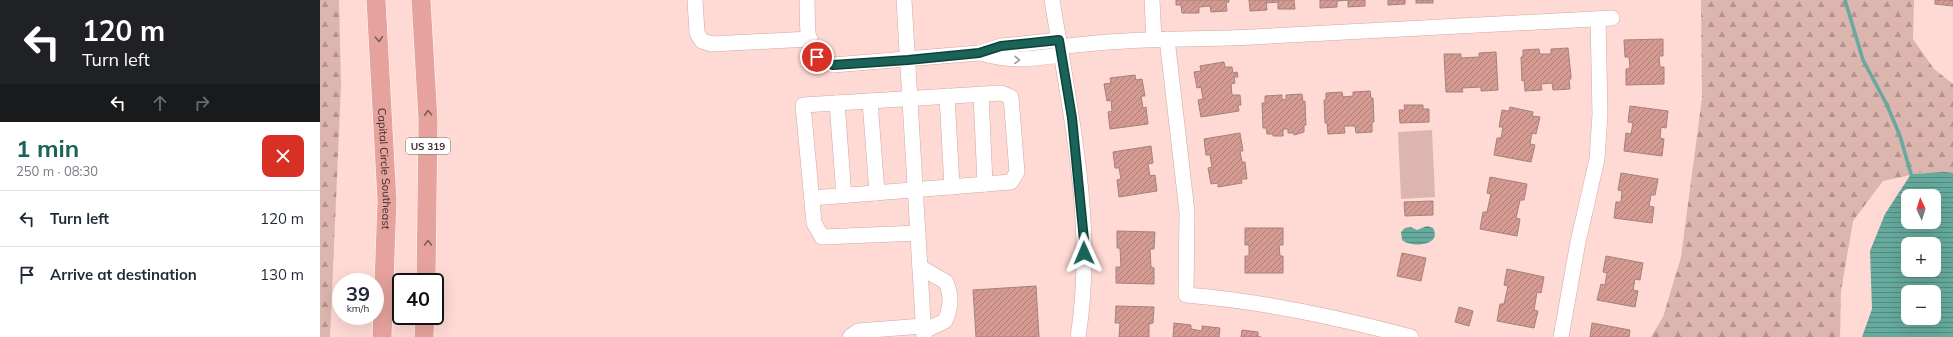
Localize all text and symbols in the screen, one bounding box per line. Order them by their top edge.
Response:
text: 120 m [82,13,165,48]
icon: left [16,16,68,68]
one-way arrow [374,36,383,42]
pin [800,40,834,74]
icon: arrive [806,46,828,68]
text: Turn left [82,48,150,71]
one-way arrow [1014,55,1020,64]
icon: left [107,92,129,114]
icon: ahead [149,92,171,114]
icon: right [191,92,213,114]
street label: Capital Circle Southeast [375,108,394,230]
one-way arrow [423,110,432,116]
text: 1 min [16,133,79,163]
button: close [262,135,304,177]
road number: US 319 [406,138,450,154]
text: 250 m · 08:30 [16,163,98,179]
north arrow [1901,189,1941,229]
map controls [1901,189,1941,325]
icon: left [16,208,38,230]
text: Turn left [50,209,109,228]
text: 120 m [260,209,304,228]
position arrow [1063,232,1105,274]
button: + [1901,237,1941,277]
one-way arrow [424,240,432,246]
icon: arrive [16,264,38,286]
text: Arrive at destination [50,265,197,284]
text: 130 m [260,265,304,284]
speed limit sign: 40 [392,273,444,325]
text: 39 [346,281,370,306]
button: − [1901,285,1941,325]
text: km/h [347,302,369,315]

